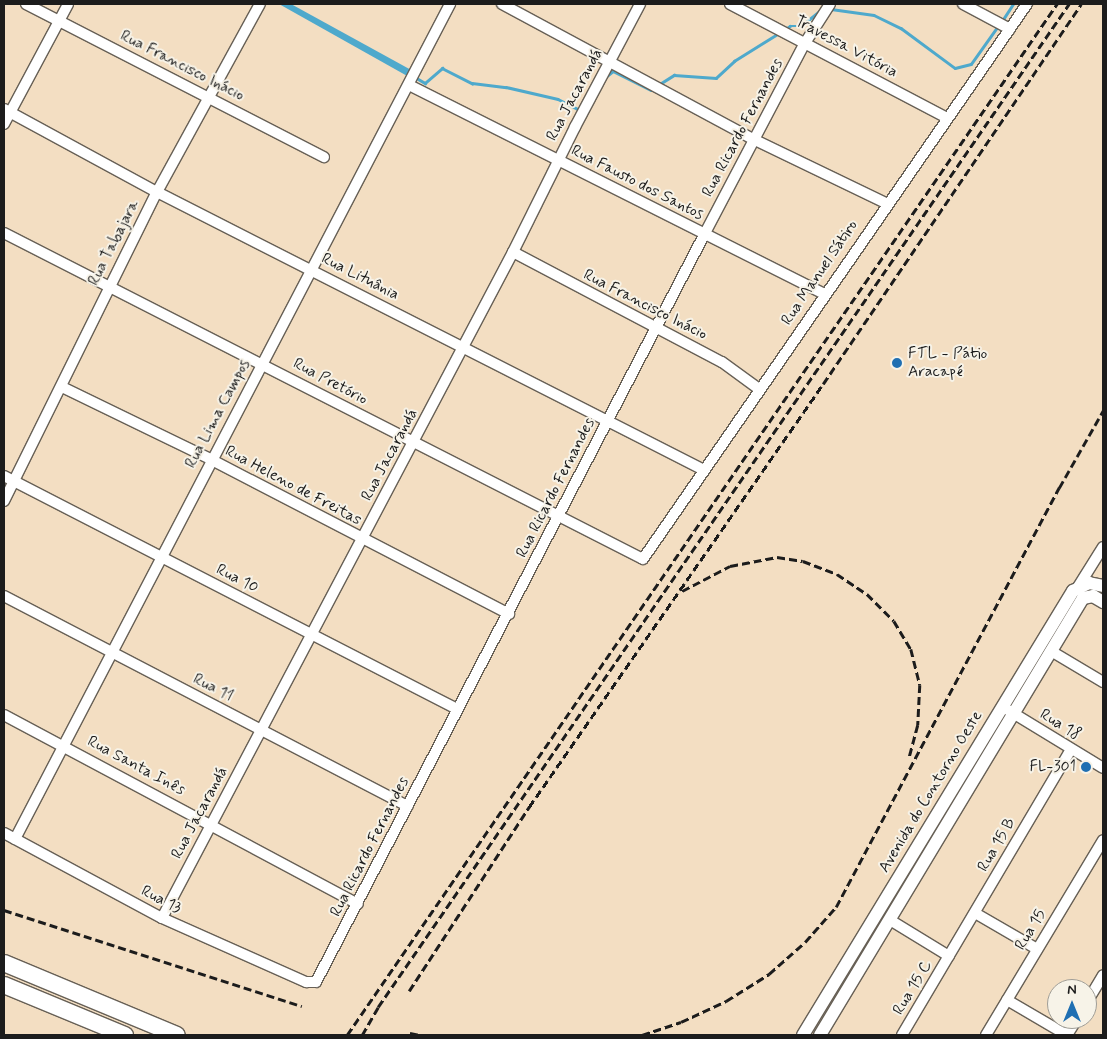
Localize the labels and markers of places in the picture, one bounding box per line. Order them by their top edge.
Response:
place label: FTL - Pátio Aracapé [908,344,987,382]
marker: FTL - Pátio Aracapé [890,356,904,370]
place label: FL-301 [1029,757,1076,777]
marker: FL-301 [1080,761,1092,773]

